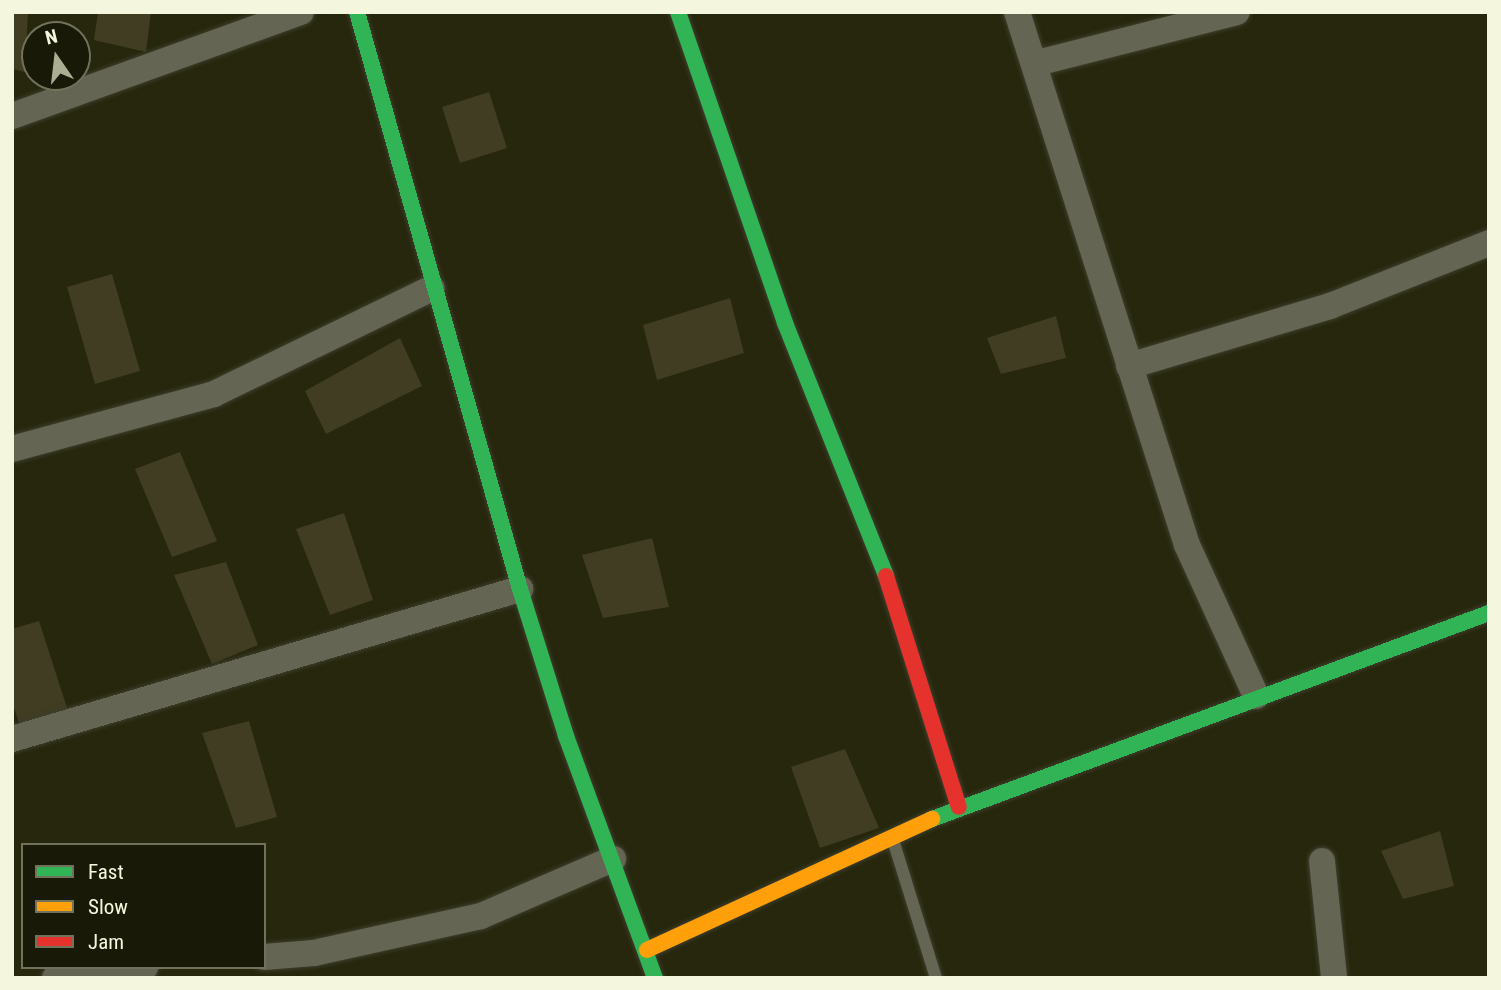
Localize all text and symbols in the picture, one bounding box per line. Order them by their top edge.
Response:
north arrow [21,21,91,91]
text: N [43,25,60,50]
legend [21,843,266,969]
text: Fast [88,860,124,884]
text: Slow [88,895,128,919]
text: Jam [88,930,124,954]

